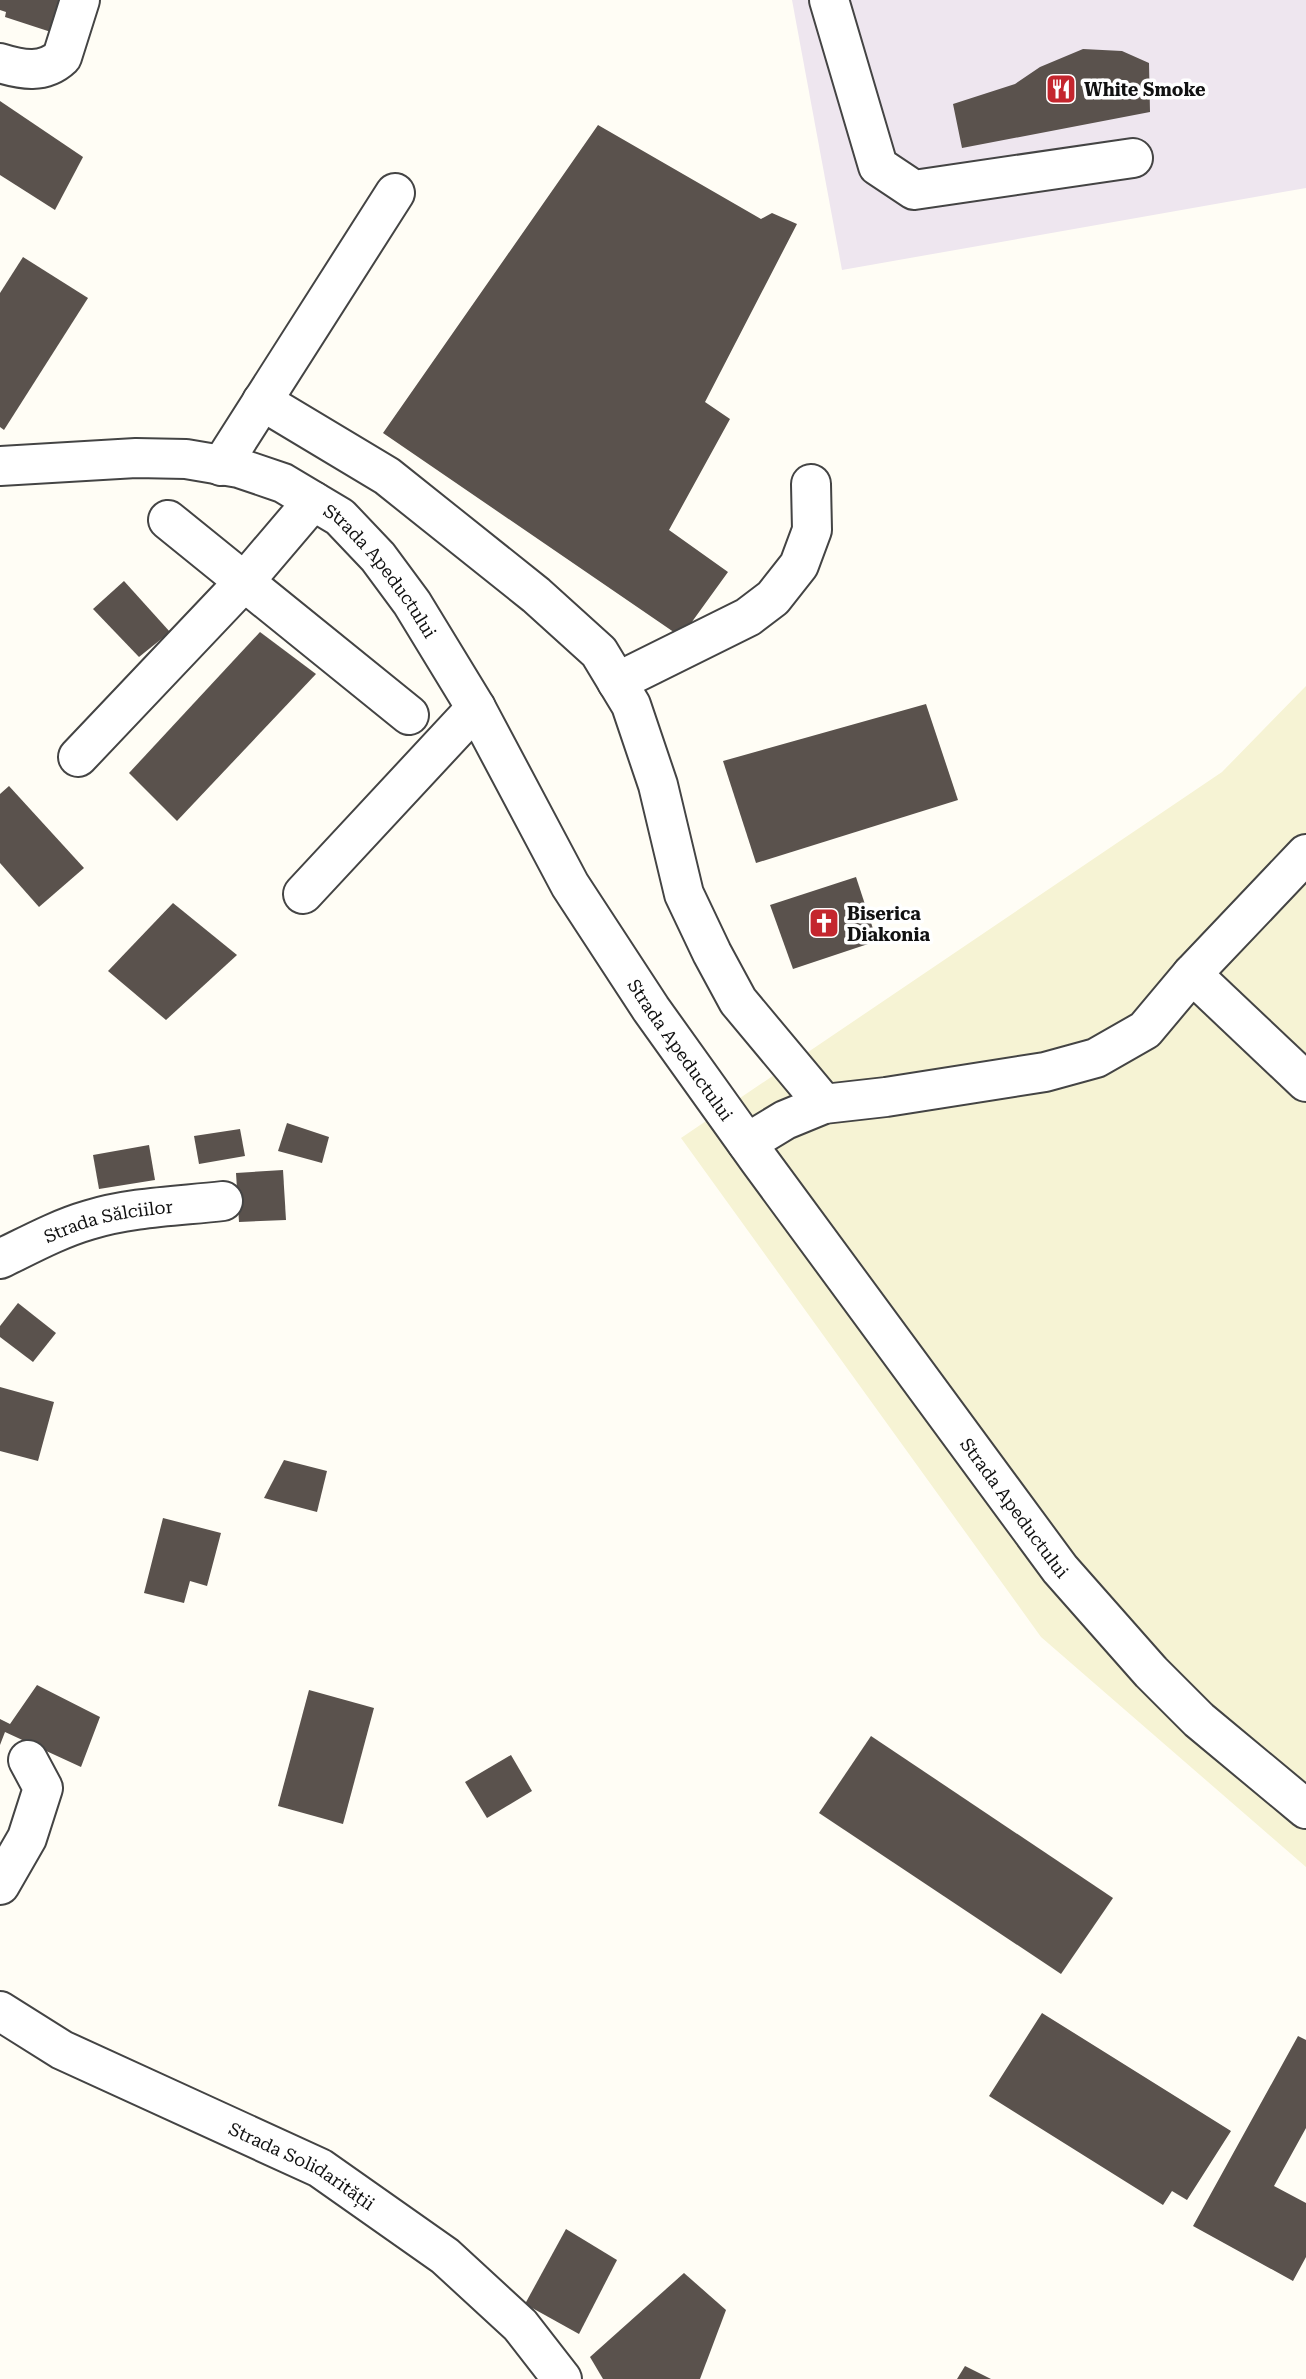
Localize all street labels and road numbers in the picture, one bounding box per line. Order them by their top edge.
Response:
street label: Strada Apeductului [320,499,441,642]
street label: Strada Apeductului [624,975,738,1125]
street label: Strada Sălciilor [40,1195,174,1247]
street label: Strada Apeductului [957,1434,1073,1582]
street label: Strada Solidarității [226,2117,379,2214]

